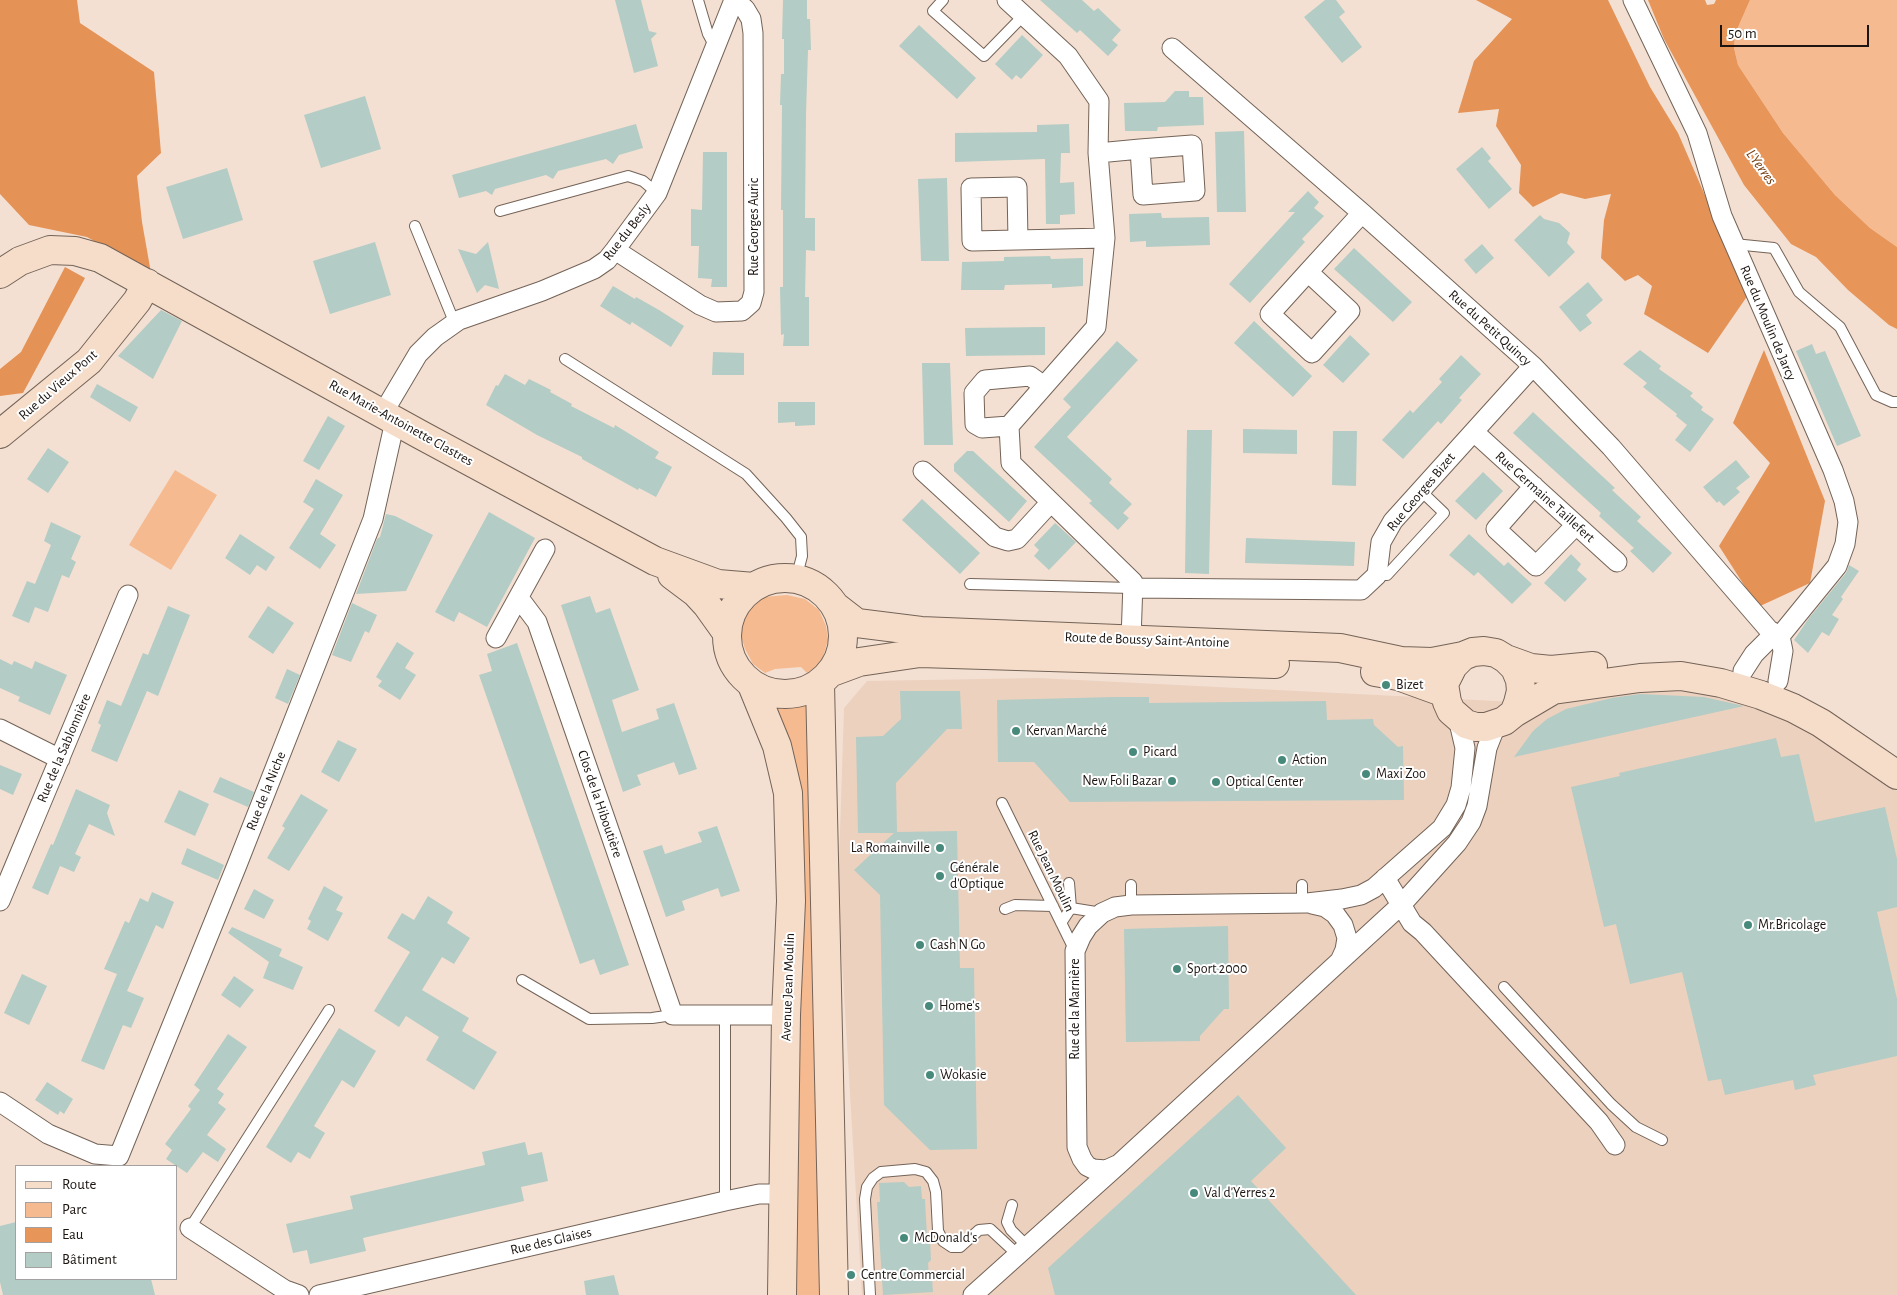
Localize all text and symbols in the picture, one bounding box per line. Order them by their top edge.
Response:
scale bar [1722,15,1871,47]
text: 50 m [1728,26,1757,41]
water label: L'Yerres [1742,146,1780,188]
street label: Rue Georges Auric [746,178,762,276]
street label: Rue du Besly [599,200,655,264]
street label: Rue du Moulin de Jarcy [1736,263,1800,383]
street label: Rue du Petit Quincy [1445,286,1535,370]
street label: Rue du Vieux Pont [15,346,101,424]
street label: Rue Marie-Antoinette Clastres [326,376,476,470]
street label: Rue Germaine Taillefert [1492,448,1598,546]
street label: Rue Georges Bizet [1383,449,1459,535]
street label: Route de Boussy Saint-Antoine [1064,629,1230,651]
place label: Bizet [1396,677,1423,693]
marker: Bizet [1380,679,1392,691]
street label: Rue de la Sablonnière [33,691,95,805]
place label: Kervan Marché [1026,723,1107,739]
marker: Kervan Marché [1010,725,1022,737]
place label: Picard [1143,744,1177,760]
marker: Picard [1127,746,1139,758]
street label: Clos de la Hiboutière [574,748,626,860]
street label: Rue de la Niche [243,749,289,833]
place label: Action [1292,752,1327,768]
marker: Action [1276,754,1288,766]
place label: Maxi Zoo [1376,766,1426,782]
marker: Maxi Zoo [1360,768,1372,780]
place label: New Foli Bazar [1082,773,1162,789]
place label: Optical Center [1226,774,1303,790]
marker: New Foli Bazar [1166,775,1178,787]
marker: Optical Center [1210,776,1222,788]
street label: Rue Jean Moulin [1024,827,1078,915]
place label: La Romainville [851,840,930,856]
marker: La Romainville [934,842,946,854]
place label: Générale d'Optique [950,860,1004,892]
marker: Générale d'Optique [934,870,946,882]
place label: Mr.Bricolage [1758,917,1826,933]
marker: Mr.Bricolage [1742,919,1754,931]
street label: Avenue Jean Moulin [778,933,798,1041]
place label: Cash N Go [930,937,985,953]
marker: Cash N Go [914,939,926,951]
street label: Rue de la Marnière [1067,958,1083,1060]
place label: Sport 2000 [1187,961,1247,977]
marker: Sport 2000 [1171,963,1183,975]
place label: Home's [939,998,980,1014]
marker: Home's [923,1000,935,1012]
place label: Wokasie [940,1067,986,1083]
marker: Wokasie [924,1069,936,1081]
legend [15,1165,178,1280]
text: Route [62,1177,96,1192]
place label: Val d'Yerres 2 [1204,1185,1275,1201]
marker: Val d'Yerres 2 [1188,1187,1200,1199]
text: Parc [62,1202,87,1217]
street label: Rue des Glaises [509,1223,593,1259]
text: Eau [62,1227,84,1242]
place label: McDonald's [914,1230,977,1246]
marker: McDonald's [898,1232,910,1244]
text: Bâtiment [62,1252,117,1267]
place label: Centre Commercial [861,1267,965,1283]
marker: Centre Commercial [845,1269,857,1281]

